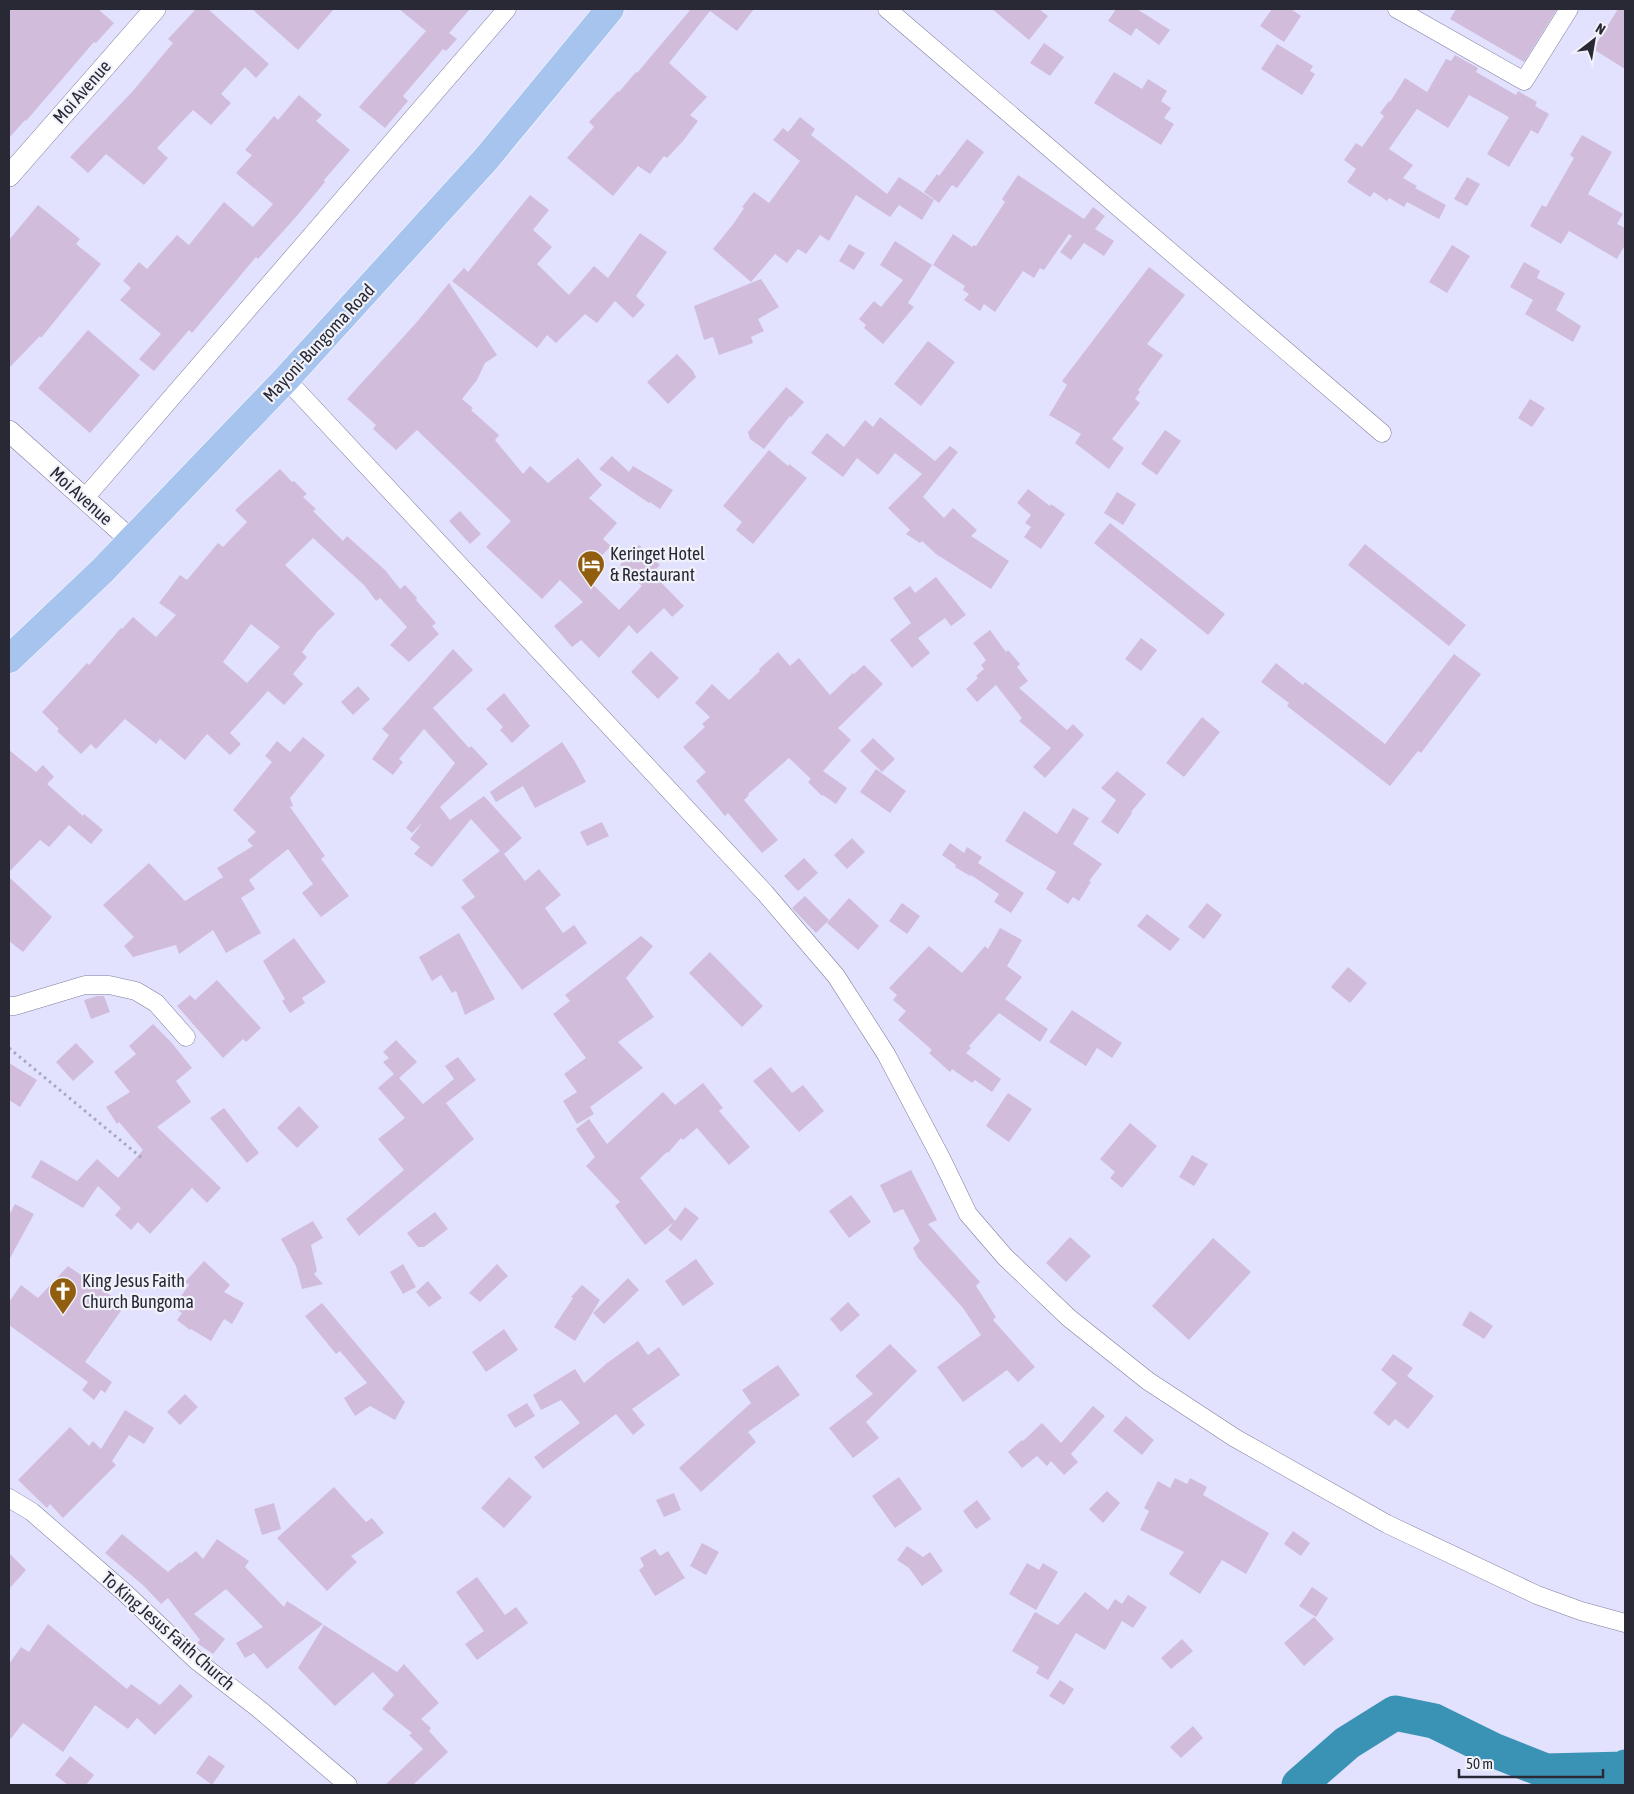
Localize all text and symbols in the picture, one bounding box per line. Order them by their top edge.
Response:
north arrow [1569,15,1619,65]
text: N [1593,20,1608,38]
street label: Moi Avenue [48,56,115,128]
street label: Mayoni-Bungoma Road [259,279,379,406]
street label: Moi Avenue [46,462,117,529]
place label: Keringet Hotel & Restaurant [610,543,705,585]
hotel icon: Keringet Hotel & Restaurant [576,549,606,588]
place label: King Jesus Faith Church Bungoma [82,1270,194,1312]
church icon: King Jesus Faith Church Bungoma [48,1276,78,1315]
street label: To King Jesus Faith Church [97,1567,239,1694]
scale bar [1459,1746,1603,1778]
text: 50 m [1466,1755,1493,1772]

